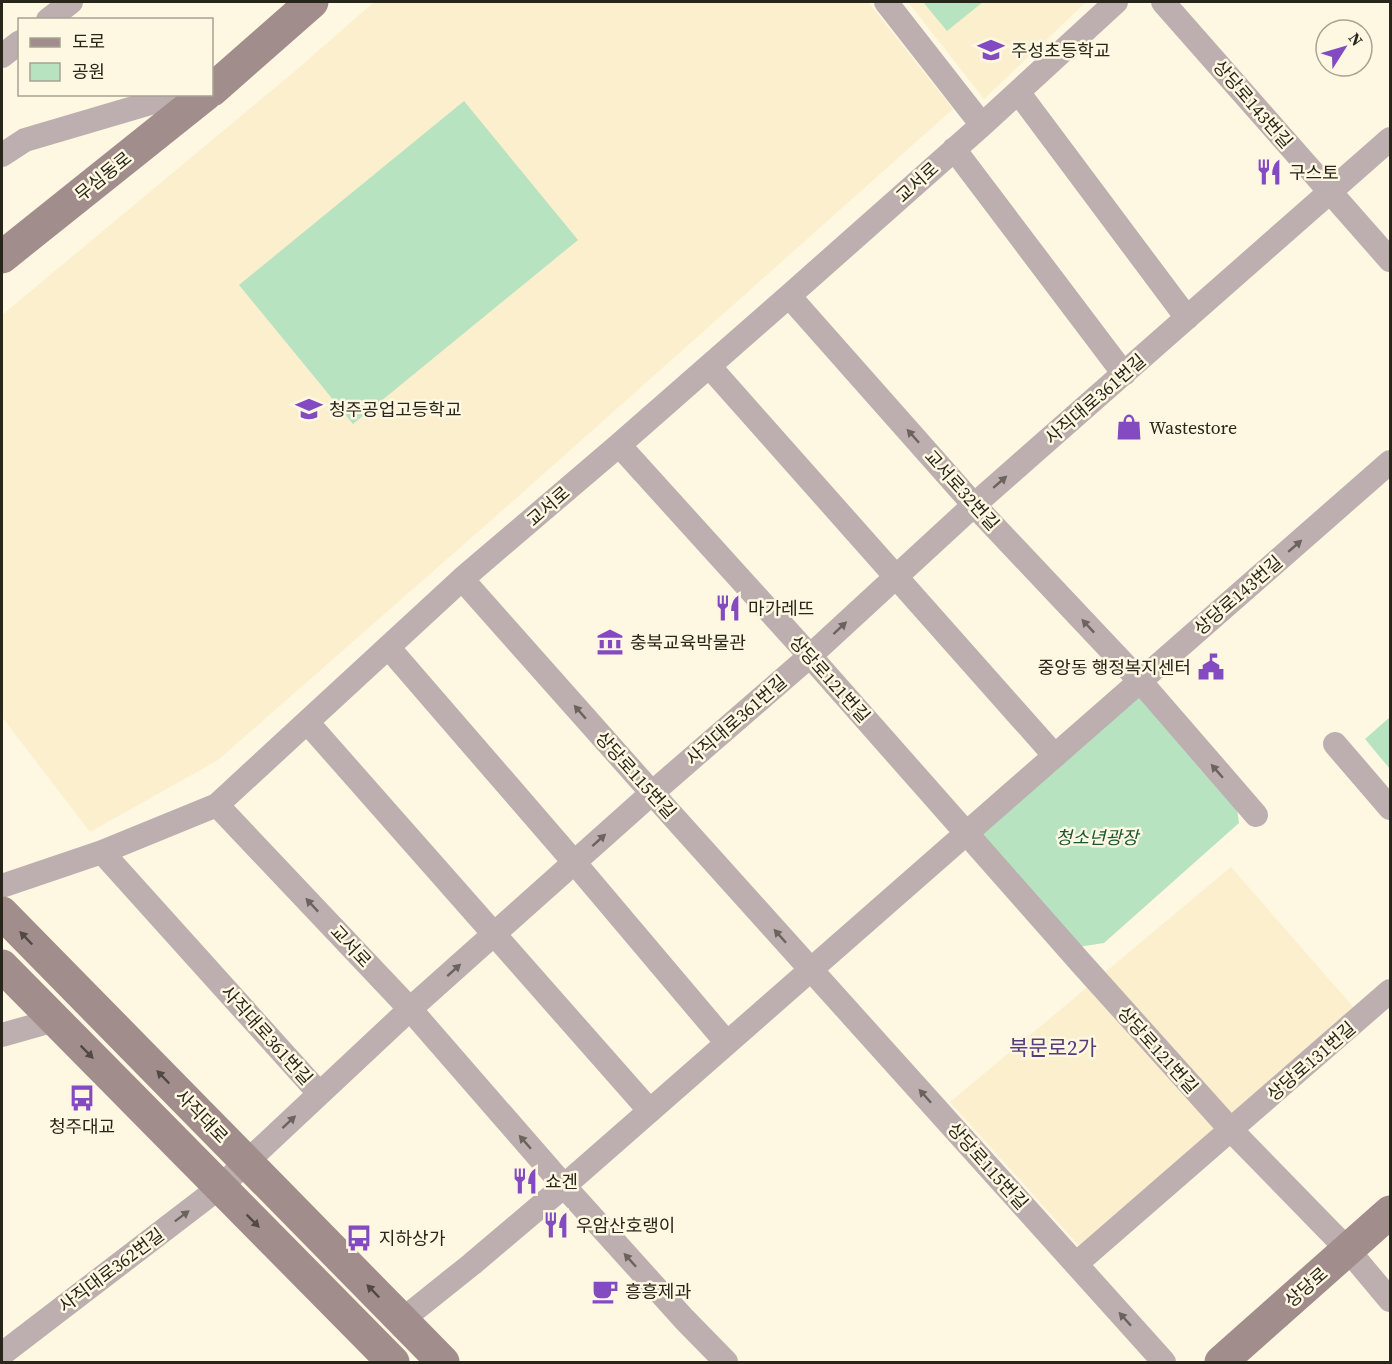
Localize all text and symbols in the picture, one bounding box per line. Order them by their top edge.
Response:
legend [18,18,213,96]
north arrow [1314,18,1374,78]
text: N [1344,28,1368,51]
text: 도로 [72,29,105,54]
school or university icon: 주성초등학교 [976,35,1006,65]
place label: 주성초등학교 [1011,38,1110,63]
street label: 상당로143번길 [1208,54,1298,154]
text: 공원 [72,59,105,84]
street label: 무심동로 [69,145,137,207]
street label: 교서로 [890,156,944,208]
restaurant icon: 구스토 [1254,157,1284,187]
place label: 구스토 [1289,160,1339,185]
street label: 사직대로361번길 [1039,348,1151,450]
school or university icon: 청주공업고등학교 [294,394,324,424]
place label: 청주공업고등학교 [329,397,461,422]
shop icon: Wastestore [1114,412,1144,442]
place label: Wastestore [1149,415,1237,440]
one-way arrow [907,429,920,444]
street label: 교서로32번길 [919,444,1005,536]
one-way arrow [992,476,1007,489]
street label: 교서로 [521,480,575,532]
one-way arrow [1287,539,1302,553]
street label: 상당로143번길 [1188,550,1288,640]
restaurant icon: 마가레뜨 [713,593,743,623]
place label: 마가레뜨 [748,596,814,621]
one-way arrow [1081,619,1095,633]
one-way arrow [832,622,847,635]
museum icon: 충북교육박물관 [595,627,625,657]
place label: 충북교육박물관 [630,630,746,655]
street label: 상당로121번길 [784,630,876,728]
public building icon: 중앙동 행정복지센터 [1196,652,1226,682]
place label: 중앙동 행정복지센터 [1038,655,1191,680]
street label: 사직대로361번길 [680,669,792,771]
one-way arrow [574,705,587,720]
street label: 상당로115번길 [590,726,682,824]
one-way arrow [1211,764,1224,779]
park label: 청소년광장 [1056,825,1141,850]
one-way arrow [591,834,606,847]
one-way arrow [305,898,319,913]
street label: 교서로 [325,919,377,973]
one-way arrow [773,928,787,943]
one-way arrow [19,930,33,945]
one-way arrow [446,964,461,977]
street label: 사직대로361번길 [215,980,319,1090]
street label: 상당로121번길 [1112,1001,1204,1099]
street label: 상당로131번길 [1261,1016,1361,1106]
district label: 북문로2가 [1009,1033,1097,1062]
one-way arrow [79,1045,93,1059]
one-way arrow [156,1070,170,1084]
bus stop icon: 청주대교 [67,1083,97,1113]
street label: 사직대로 [170,1083,234,1149]
one-way arrow [919,1089,932,1104]
place label: 청주대교 [49,1114,115,1139]
one-way arrow [282,1115,296,1129]
street label: 상당로115번길 [942,1117,1034,1215]
one-way arrow [519,1135,532,1150]
restaurant icon: 쇼겐 [510,1166,540,1196]
place label: 쇼겐 [545,1169,578,1194]
restaurant icon: 우암산호랭이 [541,1210,571,1240]
one-way arrow [174,1211,189,1223]
place label: 우암산호랭이 [576,1213,675,1238]
one-way arrow [246,1214,260,1228]
street label: 사직대로362번길 [53,1222,169,1318]
bus stop icon: 지하상가 [344,1223,374,1253]
place label: 지하상가 [379,1226,446,1251]
one-way arrow [624,1253,638,1267]
street label: 상당로 [1279,1261,1333,1313]
cafe icon: 흥흥제과 [590,1276,620,1306]
place label: 흥흥제과 [625,1279,692,1304]
one-way arrow [366,1283,380,1298]
one-way arrow [1119,1312,1132,1327]

